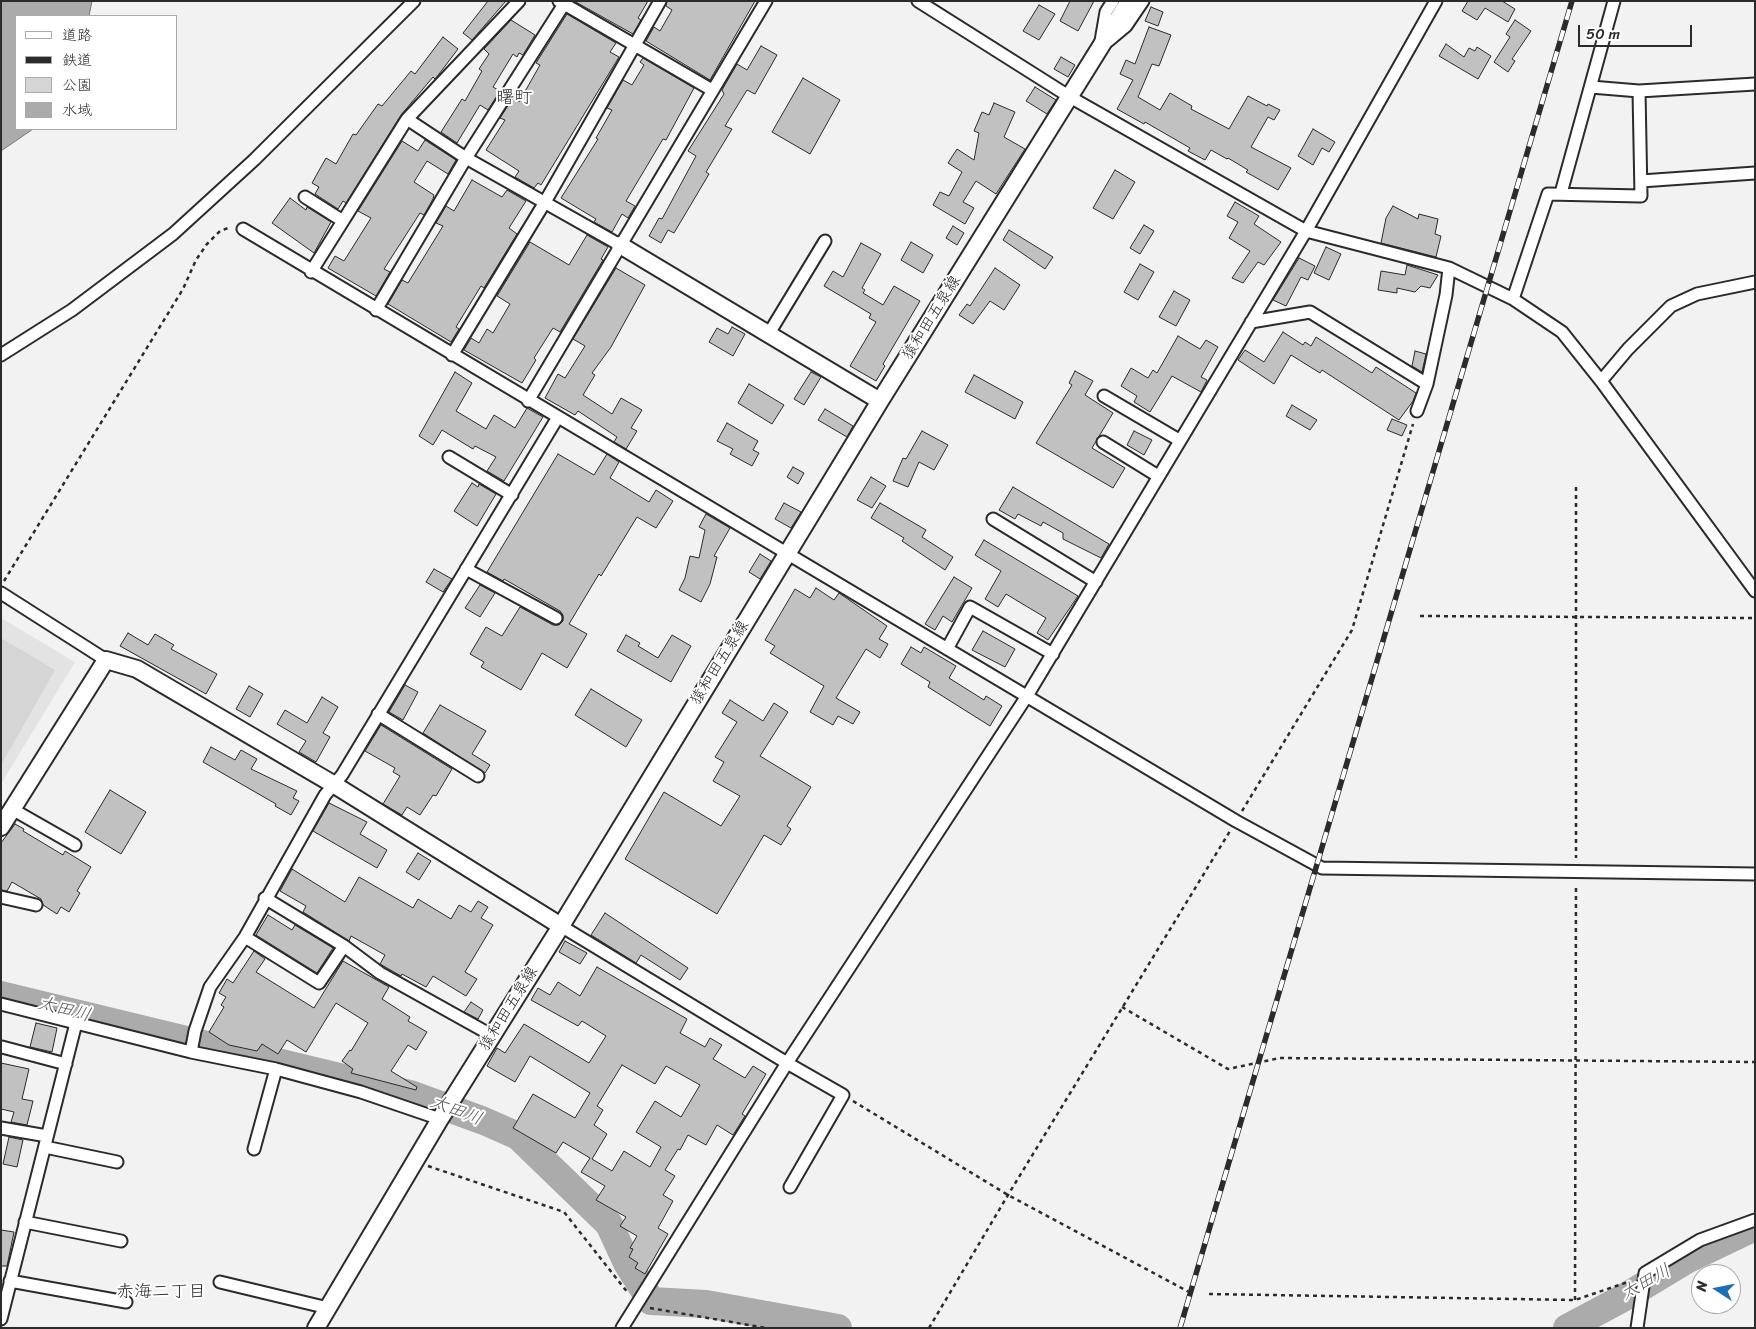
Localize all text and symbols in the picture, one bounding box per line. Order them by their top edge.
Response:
legend [15,15,178,130]
scale bar [1581,15,1695,47]
text: 50 m [1586,21,1620,47]
text: 道路 [62,22,92,48]
text: 鉄道 [62,47,92,73]
text: 公園 [62,72,92,98]
district label: 曙町 [496,87,532,109]
text: 水域 [62,97,92,123]
street label: 猿和田五泉線 [898,272,966,364]
street label: 猿和田五泉線 [686,617,754,709]
street label: 猿和田五泉線 [475,963,543,1055]
water label: 太田川 [35,993,93,1027]
water label: 太田川 [427,1091,485,1131]
water label: 太田川 [1617,1260,1675,1306]
north arrow [1691,1264,1741,1314]
text: N [1689,1279,1715,1293]
district label: 赤海二丁目 [116,1281,206,1303]

